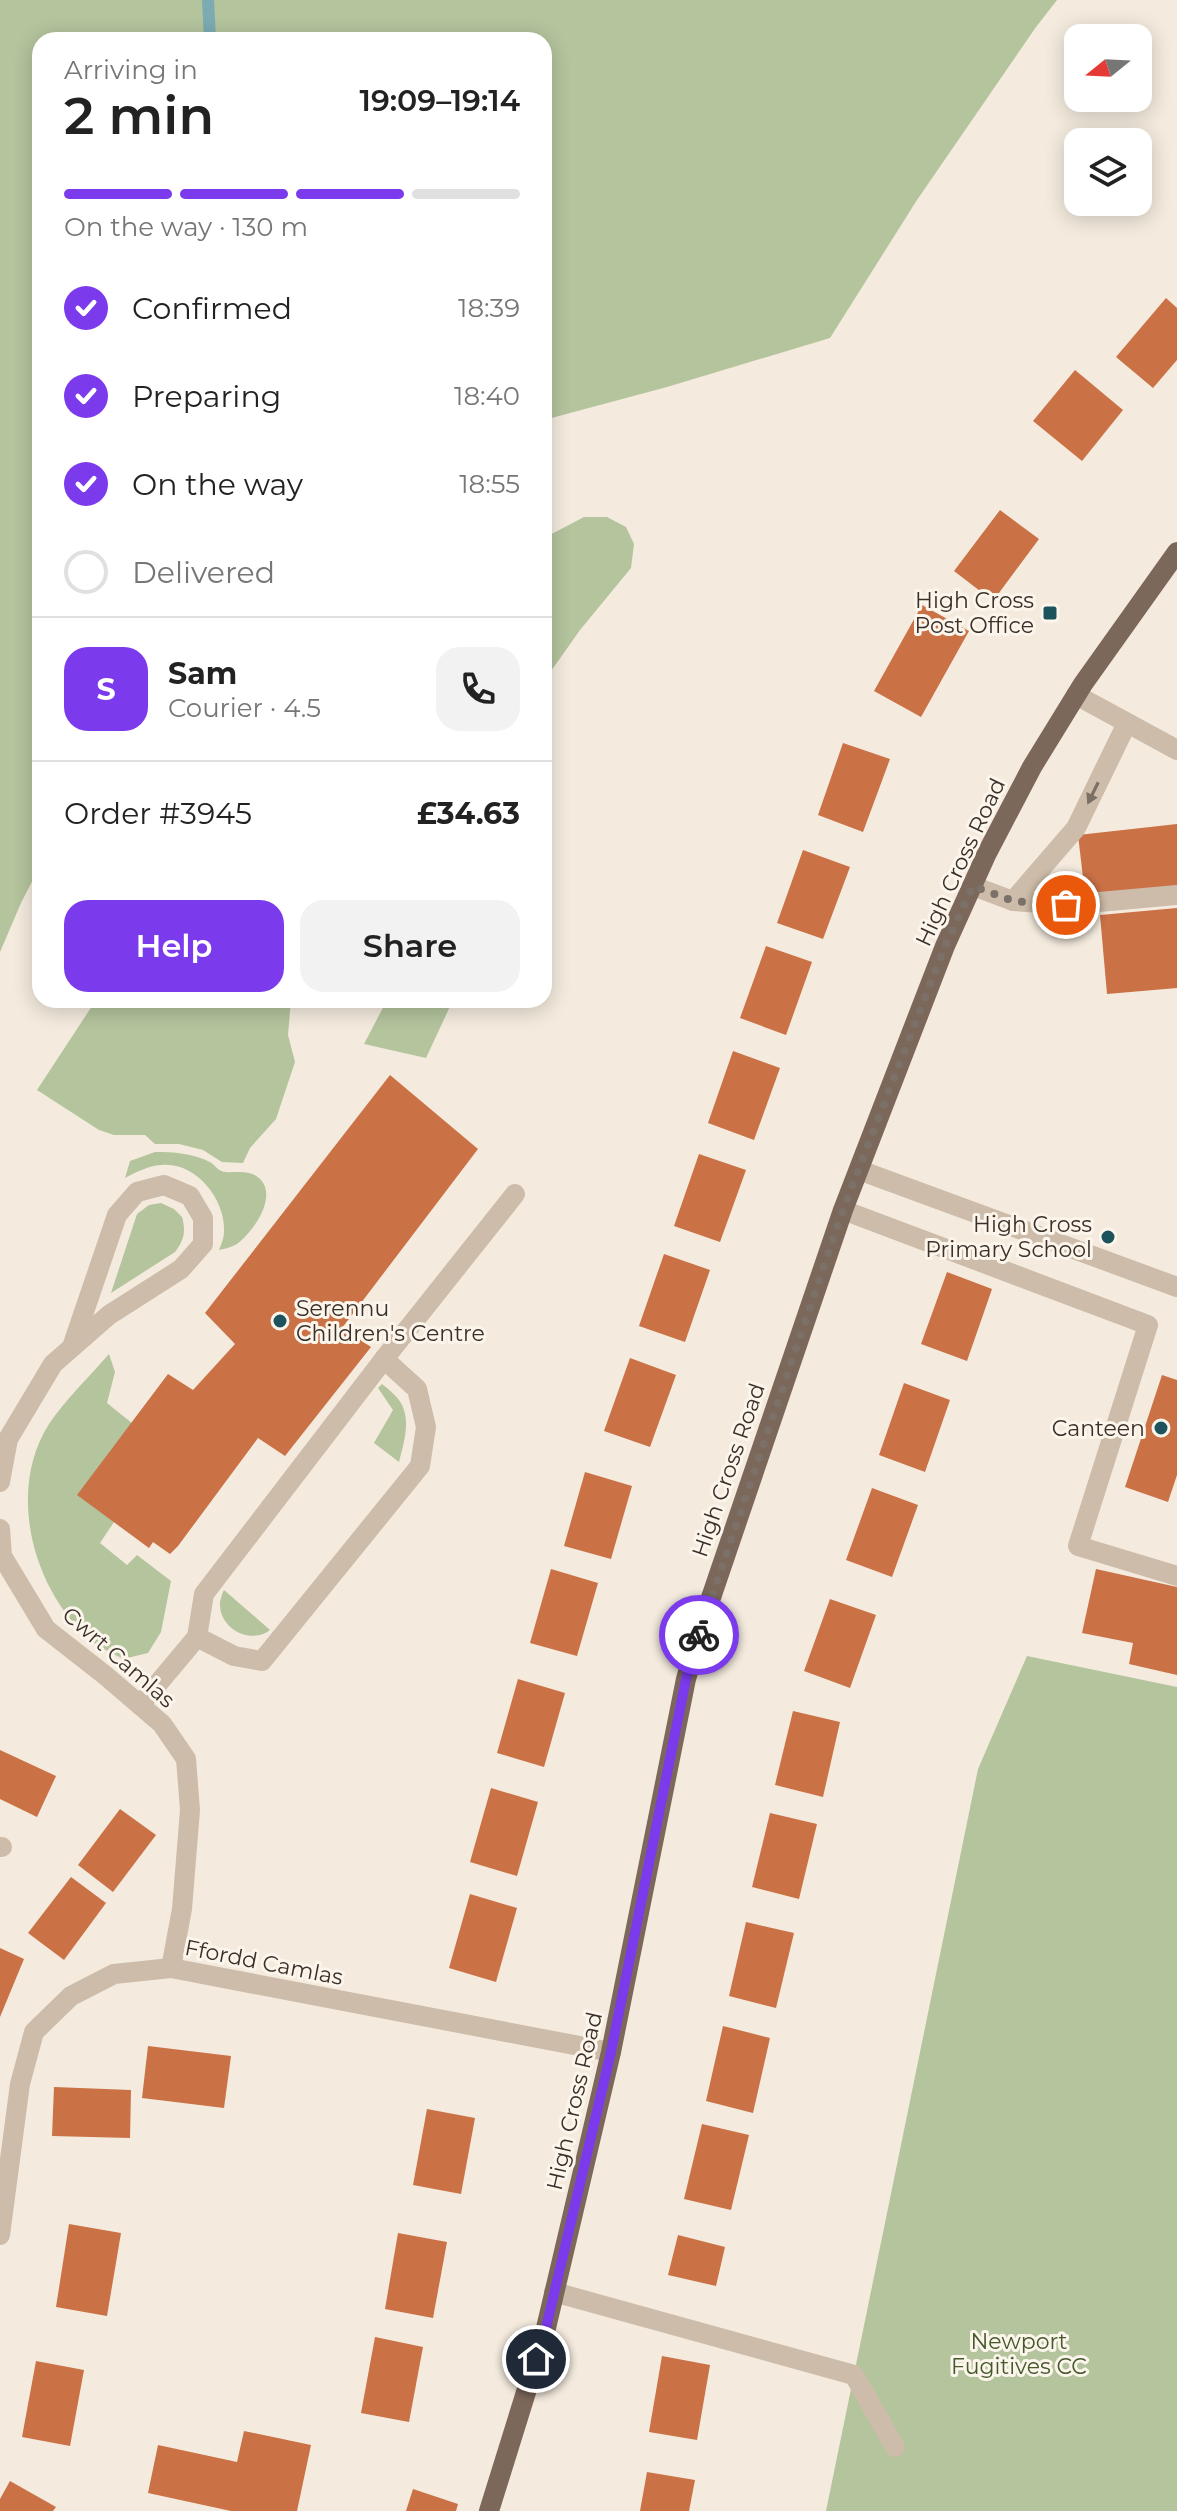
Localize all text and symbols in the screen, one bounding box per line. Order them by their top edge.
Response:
north arrow [1064,24,1152,112]
map controls [1064,24,1152,216]
text: Arriving in [64,54,198,86]
text: 19:09–19:14 [360,82,520,119]
text: 2 min [64,84,214,147]
button: layers [1064,128,1152,216]
text: On the way · 130 m [64,211,308,243]
icon: check [64,286,108,330]
text: Confirmed [132,290,292,327]
text: 18:39 [458,292,520,324]
icon: check [64,374,108,418]
text: Preparing [132,378,281,415]
text: 18:40 [454,380,520,412]
icon: check [64,462,108,506]
text: On the way [132,466,303,503]
text: 18:55 [459,468,520,500]
text: Delivered [132,554,275,591]
place label: High Cross Post Office [914,587,1034,639]
marker: High Cross Post Office [1041,604,1059,622]
button: phone [436,647,520,731]
text: Sam [168,655,237,692]
text: S [96,671,116,708]
text: Courier · 4.5 [168,692,321,724]
street label: High Cross Road [910,774,1011,950]
one-way arrow [1086,781,1100,804]
text: Order #3945 [64,795,252,832]
text: £34.63 [417,795,520,832]
pin [1032,871,1100,939]
icon: bag [1044,883,1088,927]
button: Help [64,900,284,992]
button: Share [300,900,520,992]
place label: High Cross Primary School [925,1211,1092,1263]
marker: High Cross Primary School [1099,1228,1117,1246]
place label: Serennu Children's Centre [296,1295,485,1347]
marker: Serennu Children's Centre [271,1312,289,1330]
street label: High Cross Road [686,1380,771,1561]
place label: Canteen [1052,1415,1145,1442]
marker: Canteen [1152,1419,1170,1437]
courier [659,1595,739,1675]
street label: Cwrt Camlas [57,1601,181,1714]
icon: bike [677,1613,721,1657]
street label: Ffordd Camlas [183,1934,346,1991]
street label: High Cross Road [541,2009,608,2193]
pin [502,2325,570,2393]
park label: Newport Fugitives CC [951,2328,1087,2380]
icon: home [514,2337,558,2381]

